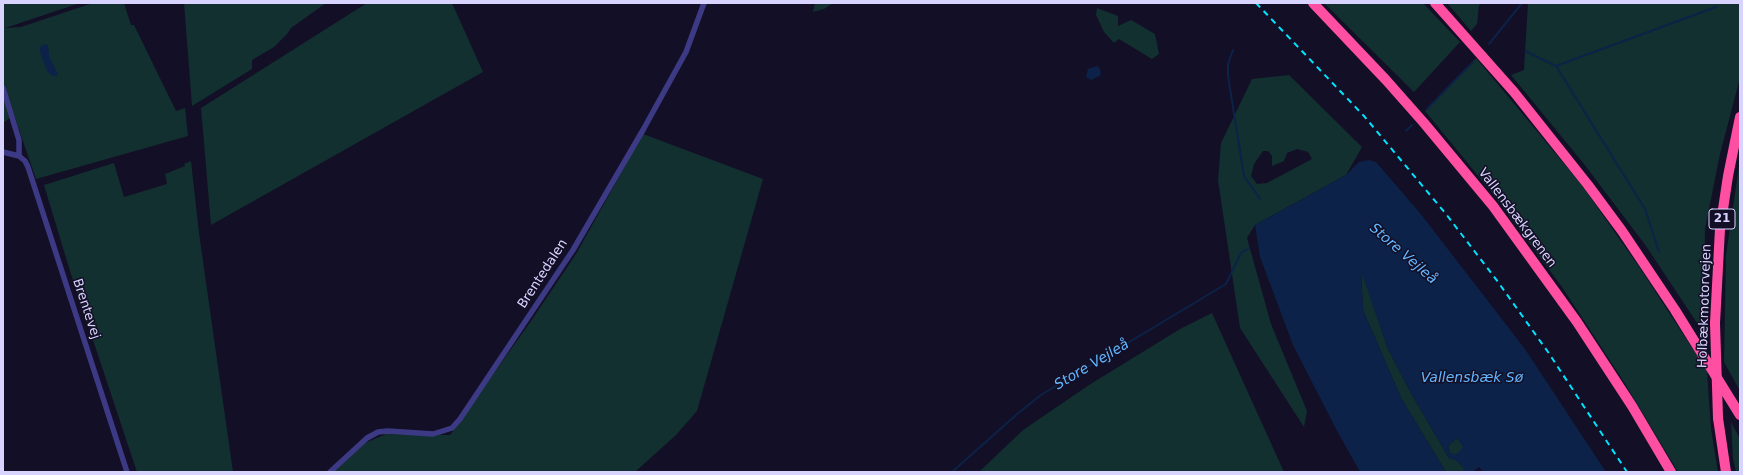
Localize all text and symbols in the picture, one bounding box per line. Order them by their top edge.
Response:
street label: Vallensbækgrenen [1475,165,1559,271]
road number: 21 [1709,209,1735,229]
water label: Store Vejleå [1366,220,1440,288]
street label: Brentedalen [515,236,571,312]
street label: Holbækmotorvejen [1695,244,1715,368]
street label: Brentevej [69,277,103,341]
water label: Store Vejleå [1052,336,1132,394]
water label: Vallensbæk Sø [1421,370,1523,386]

